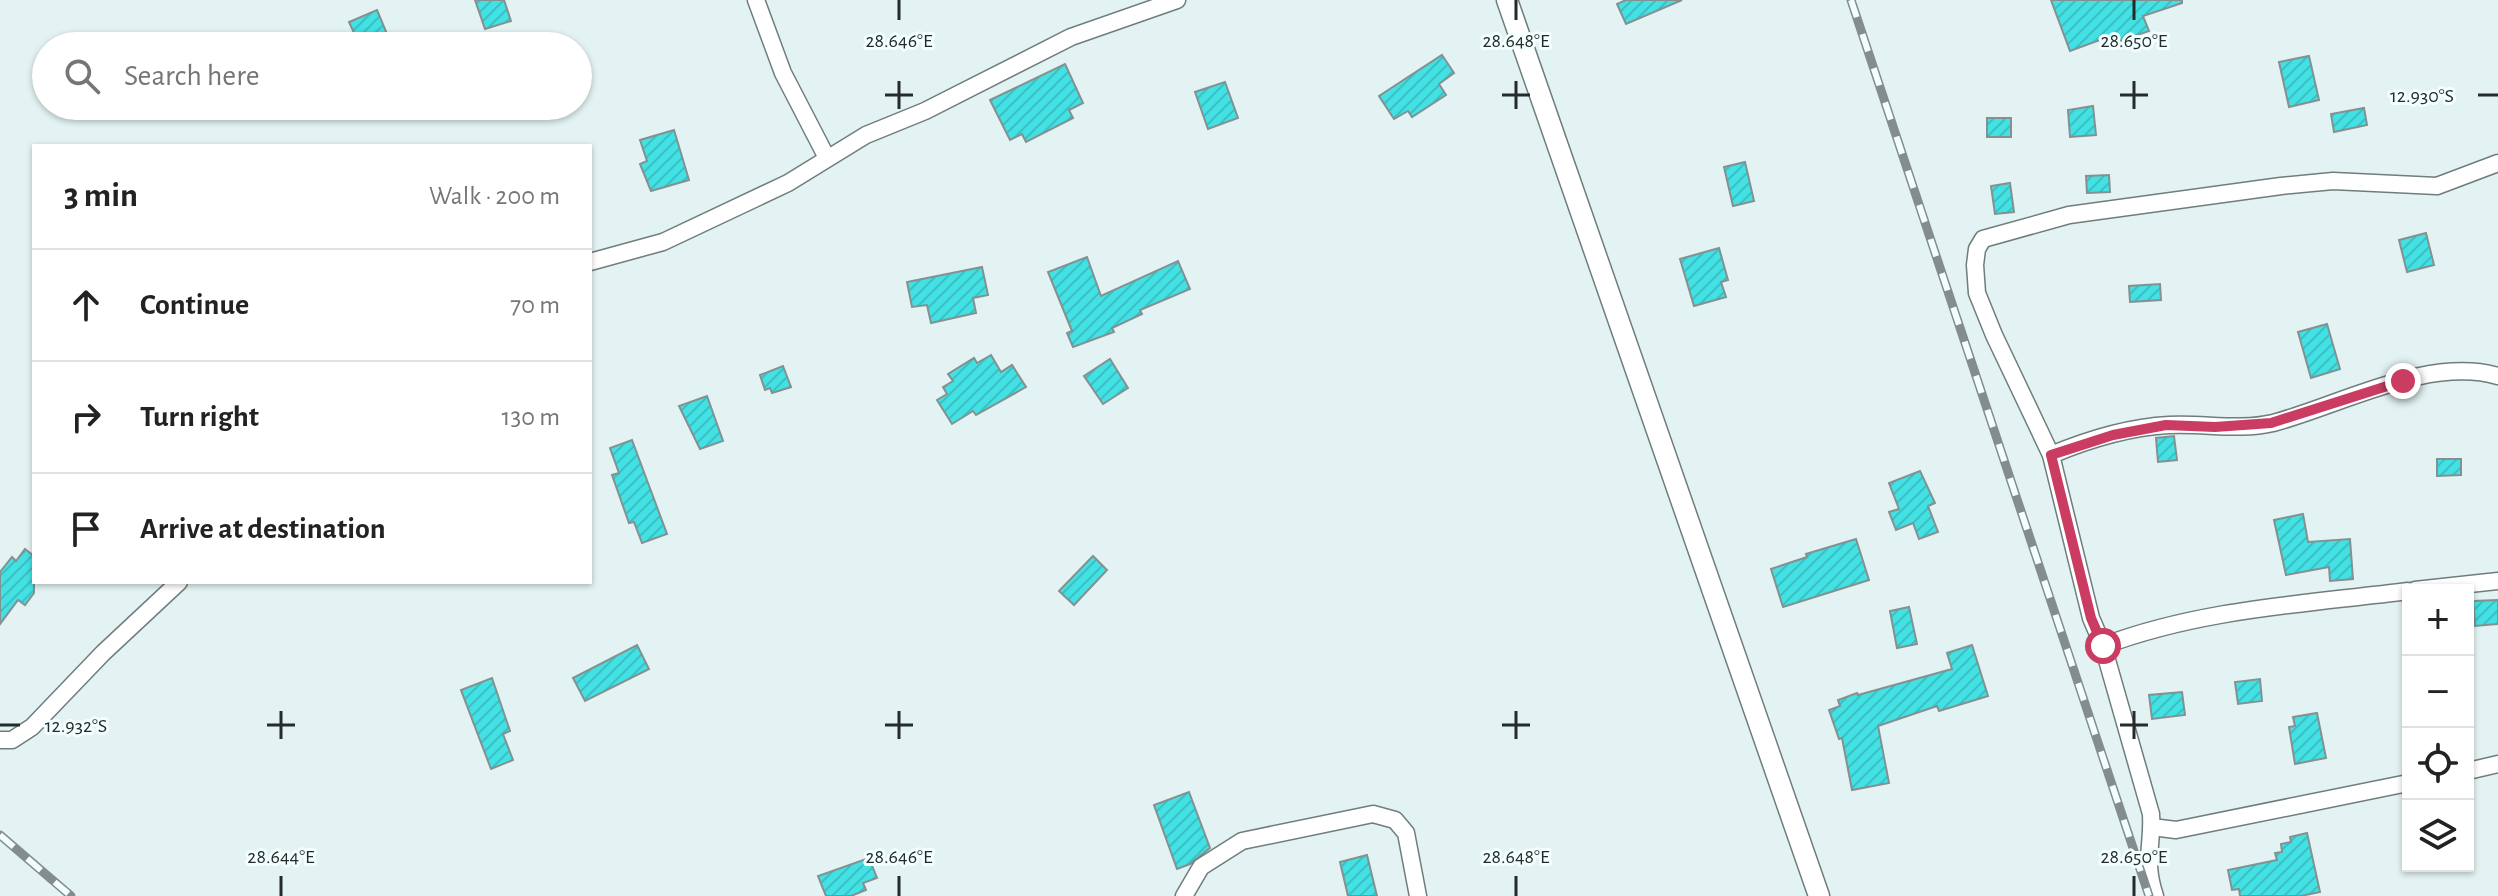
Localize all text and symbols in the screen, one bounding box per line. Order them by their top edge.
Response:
text: 28.646°E [865,31,933,51]
text: 28.648°E [1482,31,1550,51]
text: 28.650°E [2101,31,2168,51]
search box [32,32,592,120]
icon: search [60,54,104,98]
text: Search here [124,61,260,91]
text: 12.930°S [2390,86,2454,106]
text: 3 min [64,179,138,213]
text: Walk · 200 m [429,183,560,209]
icon: ahead [64,283,108,327]
text: Continue [140,290,249,320]
text: 70 m [510,292,560,318]
route end [2385,363,2421,399]
icon: right [64,395,108,439]
text: Turn right [140,402,259,432]
text: 130 m [502,404,560,430]
icon: arrive [64,507,108,551]
text: Arrive at destination [140,514,386,544]
map controls [2402,584,2474,872]
button: + [2402,584,2474,656]
route start [2085,628,2121,664]
button: − [2402,656,2474,728]
text: 12.932°S [45,716,107,736]
button: locate [2402,728,2474,800]
button: layers [2402,800,2474,872]
text: 28.644°E [247,847,315,867]
text: 28.646°E [865,847,933,867]
text: 28.648°E [1482,847,1550,867]
text: 28.650°E [2101,847,2168,867]

